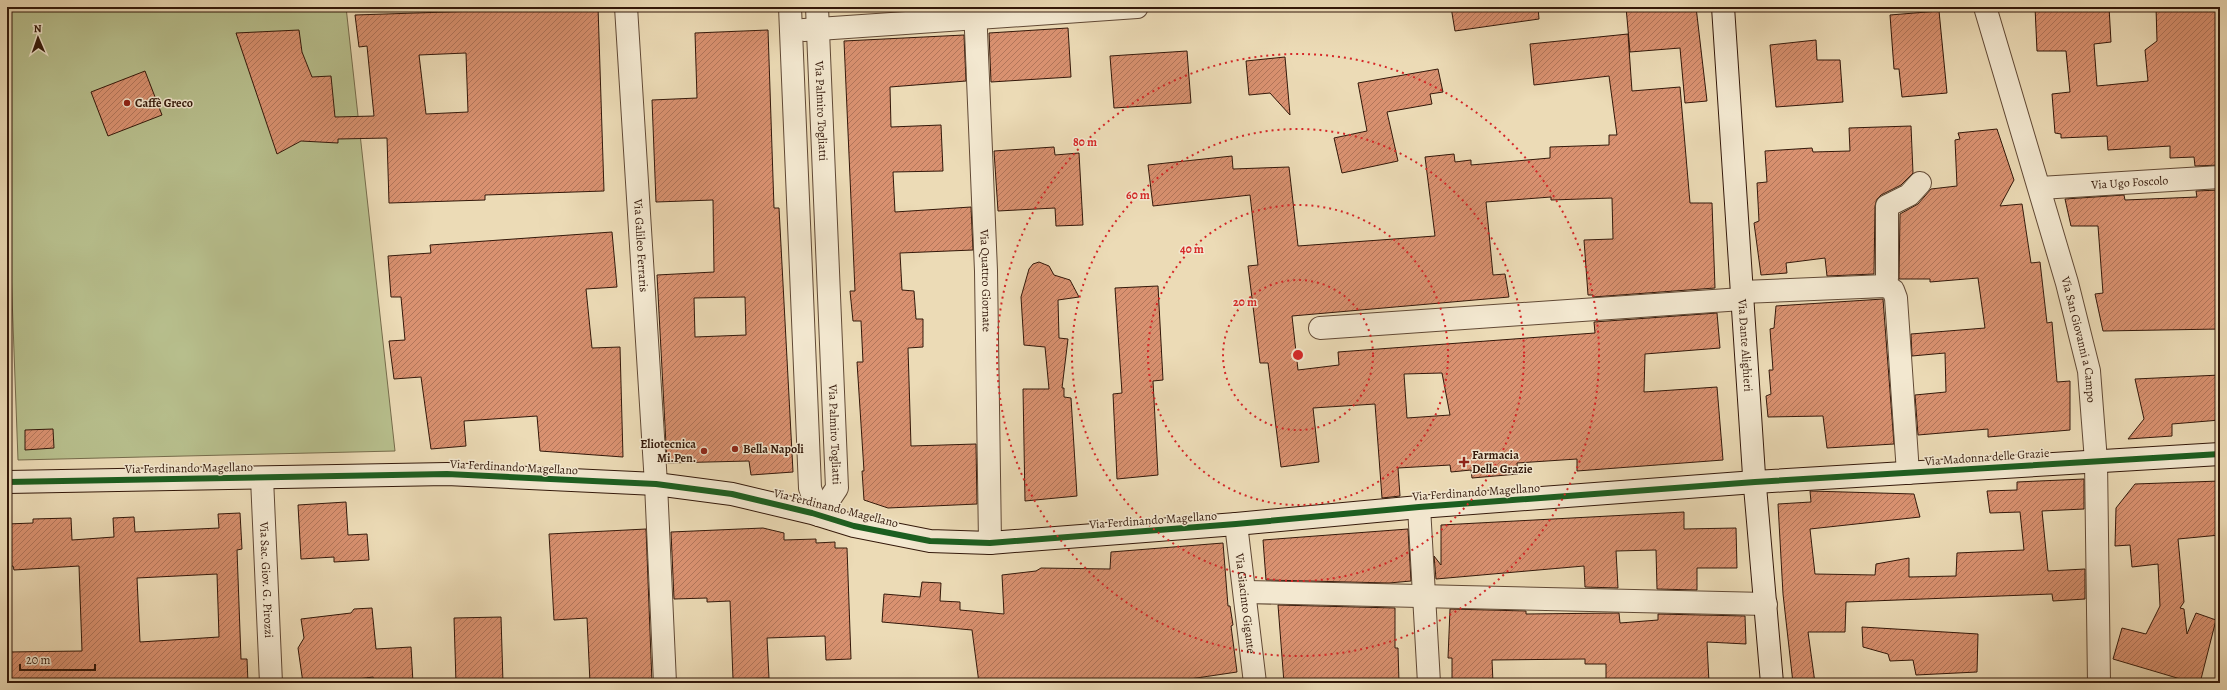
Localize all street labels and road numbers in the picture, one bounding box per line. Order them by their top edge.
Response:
street label: Via Palmiro Togliatti [811,59,831,161]
street label: Via Ugo Foscolo [2090,172,2169,193]
street label: Via Galileo Ferraris [630,197,652,293]
street label: Via Quattro Giornate [976,228,995,332]
street label: Via San Giovanni a Campo [2057,274,2099,403]
street label: Via Dante Alighieri [1734,297,1756,392]
street label: Via Palmiro Togliatti [825,383,845,485]
street label: Via Madonna delle Grazie [1923,445,2050,469]
street label: Via Ferdinando Magellano [449,456,578,478]
street label: Via Ferdinando Magellano [124,459,253,477]
street label: Via Ferdinando Magellano [1411,480,1540,505]
street label: Via Ferdinando Magellano [771,485,900,531]
street label: Via Ferdinando Magellano [1088,508,1217,533]
street label: Via Sac. Giov. G. Pirozzi [256,520,277,638]
street label: Via Giacinto Gigante [1231,551,1259,654]

